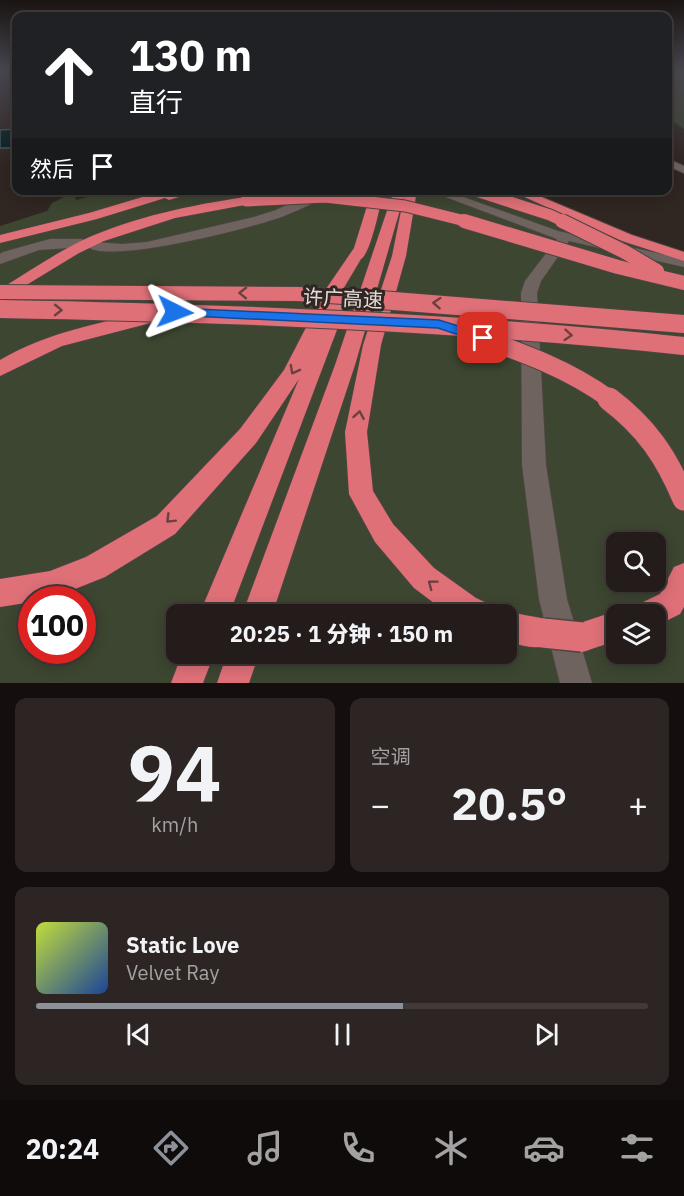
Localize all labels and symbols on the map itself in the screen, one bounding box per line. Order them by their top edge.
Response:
position arrow [143,280,207,344]
street label: 许广高速 [302,282,384,314]
one-way arrow [238,287,247,299]
one-way arrow [433,297,442,310]
one-way arrow [54,304,63,316]
pin [457,312,508,363]
one-way arrow [563,328,572,341]
one-way arrow [290,363,301,374]
one-way arrow [352,410,365,420]
one-way arrow [167,512,178,523]
one-way arrow [428,580,439,591]
speed limit sign: 100 [18,586,96,664]

